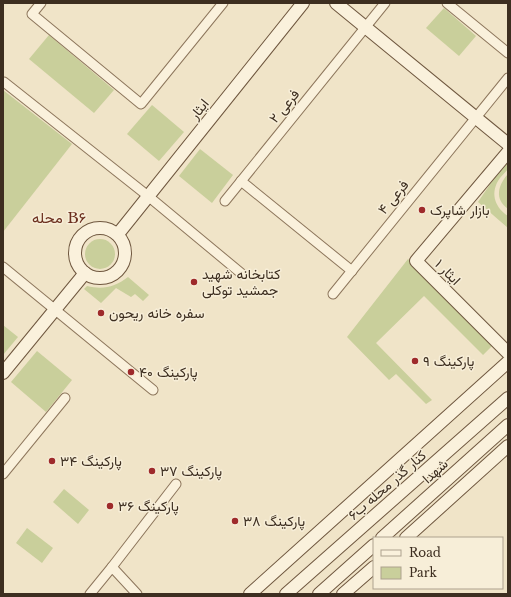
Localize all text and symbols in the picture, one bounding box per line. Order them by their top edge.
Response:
street label: فرعی ۲ [265,85,303,127]
street label: ایثار [185,95,213,124]
street label: فرعی ۴ [374,176,412,218]
place label: بازار شاپرک [430,201,490,220]
marker: بازار شاپرک [417,205,427,215]
district label: محله B۶ [32,208,86,227]
street label: ایثار ۱ [431,255,465,289]
place label: کتابخانه شهید جمشید توکلی [202,265,280,299]
marker: کتابخانه شهید جمشید توکلی [189,277,199,287]
place label: سفره خانه ریحون [109,304,205,322]
marker: سفره خانه ریحون [96,308,106,318]
place label: پارکینگ ۹ [423,352,474,371]
marker: پارکینگ ۹ [410,356,420,366]
place label: پارکینگ ۴۰ [139,363,198,382]
marker: پارکینگ ۴۰ [126,367,136,377]
street label: کنار گذر محله ب۶ [344,446,430,524]
place label: پارکینگ ۳۴ [60,452,122,471]
street label: شهدا [418,455,452,487]
marker: پارکینگ ۳۴ [47,456,57,466]
place label: پارکینگ ۳۷ [160,462,222,481]
marker: پارکینگ ۳۷ [147,466,157,476]
place label: پارکینگ ۳۶ [118,497,179,516]
marker: پارکینگ ۳۶ [105,501,115,511]
place label: پارکینگ ۳۸ [243,512,305,531]
marker: پارکینگ ۳۸ [230,516,240,526]
legend [373,537,503,589]
text: Road [409,545,441,560]
text: Park [409,565,437,580]

